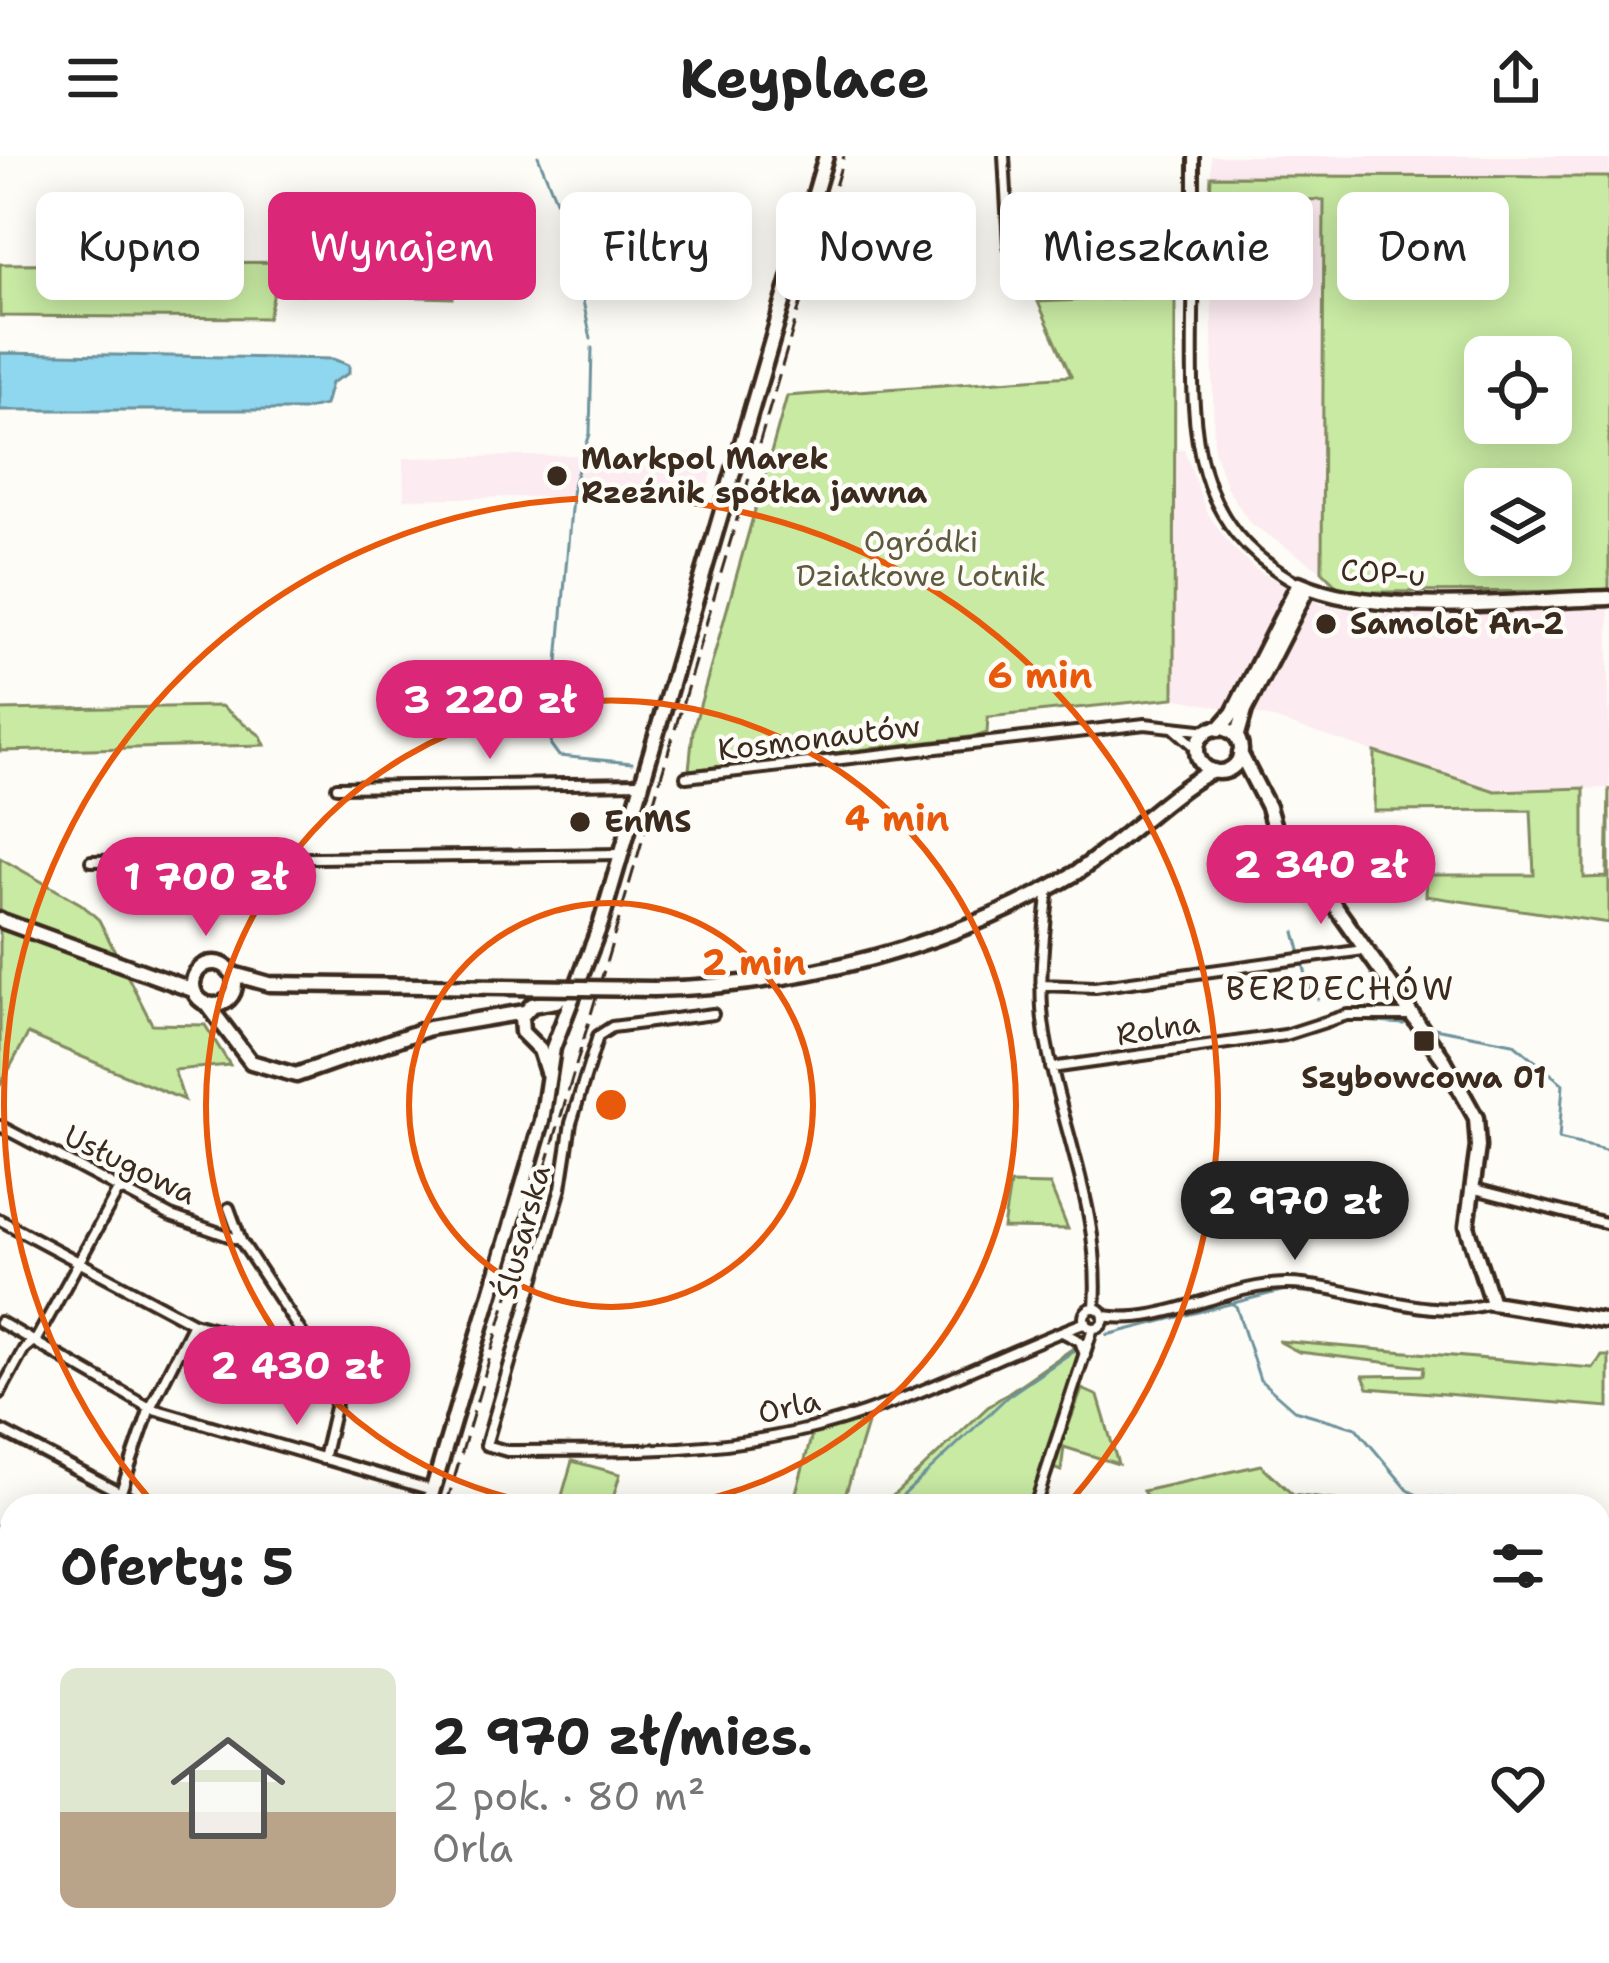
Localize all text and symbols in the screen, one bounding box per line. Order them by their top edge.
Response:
text: Keyplace [679,42,930,114]
icon: menu [60,45,126,111]
icon: share [1483,45,1549,111]
chip: Kupno [36,192,244,300]
chip: Wynajem [268,192,536,300]
chip: Filtry [560,192,752,300]
chip: Nowe [776,192,976,300]
chip: Mieszkanie [1000,192,1313,300]
chip: Dom [1337,192,1509,300]
map controls [1464,336,1572,576]
button: locate [1464,336,1572,444]
place label: Markpol Marek Rzeźnik spółka jawna [581,438,928,513]
marker: Markpol Marek Rzeźnik spółka jawna [544,463,570,489]
button: layers [1464,468,1572,576]
park label: Ogródki Działkowe Lotnik [796,521,1046,596]
street label: COP-u [1339,549,1427,596]
place label: Samolot An-2 [1350,603,1564,644]
marker: Samolot An-2 [1313,611,1339,637]
text: 6 min [988,651,1093,700]
pin: 3 220 zł [366,660,614,762]
text: 3 220 zł [403,673,577,725]
street label: Kosmonautów [715,705,923,770]
text: 4 min [845,794,950,843]
place label: EnMS [604,801,691,842]
marker: EnMS [567,809,593,835]
pin: 2 340 zł [1197,825,1445,927]
pin: 1 700 zł [82,837,330,939]
text: 2 340 zł [1234,838,1408,890]
text: 1 700 zł [123,850,289,902]
text: 2 min [702,938,807,987]
district label: BERDECHÓW [1226,966,1456,1011]
street label: Rolna [1113,1002,1203,1055]
marker: Szybowcowa 01 [1411,1028,1437,1054]
place label: Szybowcowa 01 [1301,1057,1547,1098]
centre of rings [590,1084,632,1126]
street label: Usługowa [57,1115,203,1214]
street label: Ślusarska [485,1160,560,1303]
pin: 2 970 zł [1171,1161,1419,1263]
text: 2 970 zł [1208,1174,1382,1226]
pin: 2 430 zł [173,1326,421,1428]
text: 2 430 zł [210,1339,384,1391]
street label: Orla [754,1379,824,1434]
text: Oferty: 5 [60,1532,294,1600]
icon: filters [1485,1533,1551,1599]
text: 2 970 zł/mies. [432,1702,813,1770]
icon: home [156,1716,300,1860]
icon: heart [1485,1755,1551,1821]
text: 2 pok. · 80 m² [432,1770,705,1822]
text: Orla [432,1822,513,1874]

